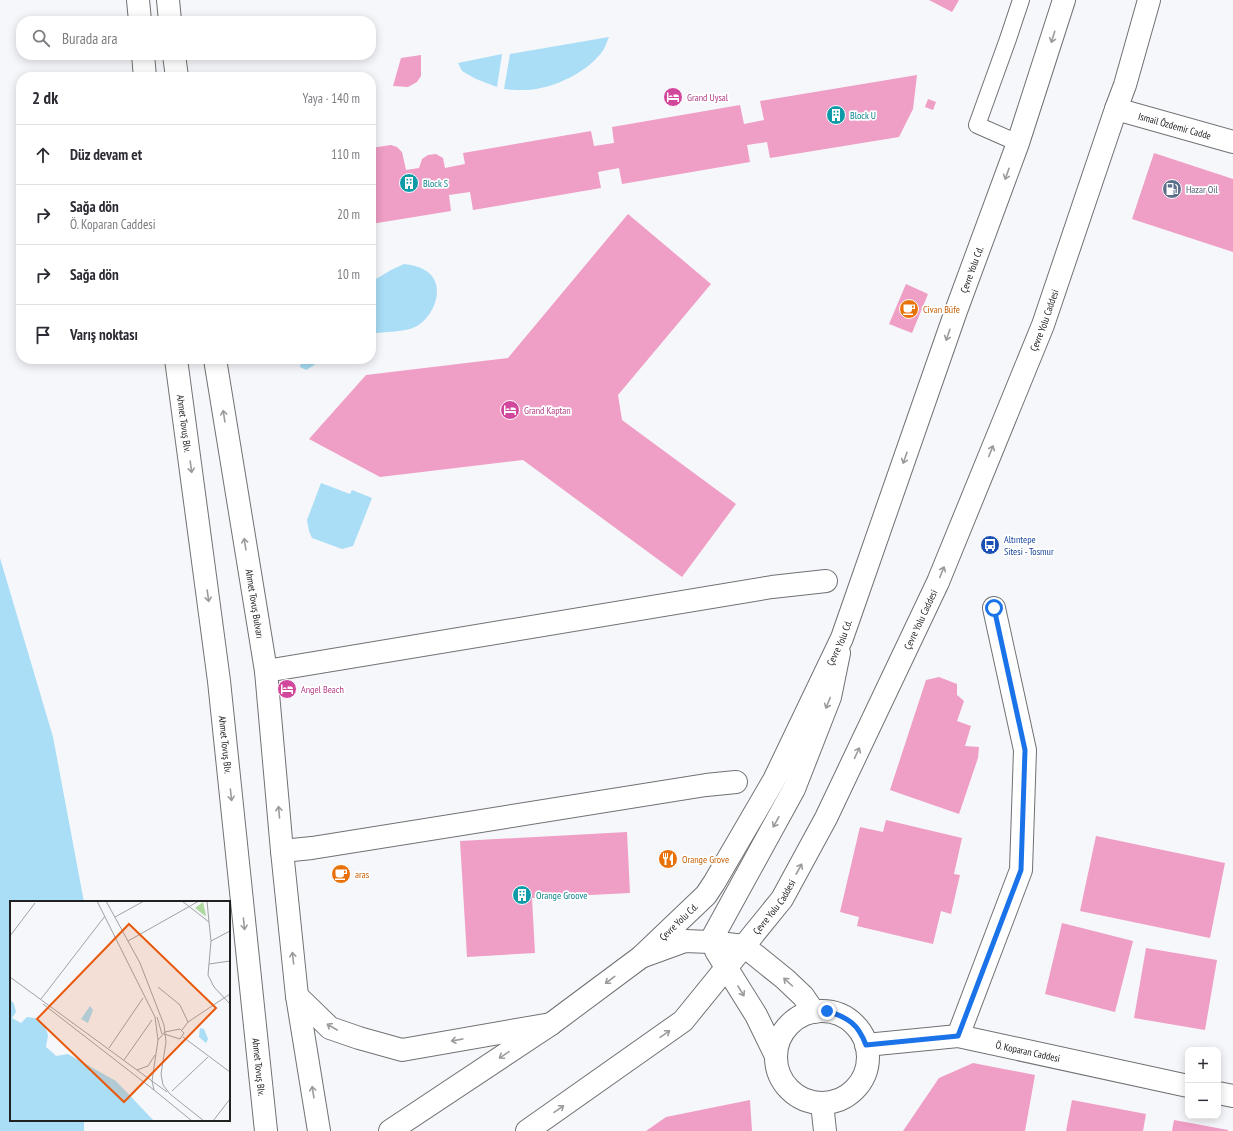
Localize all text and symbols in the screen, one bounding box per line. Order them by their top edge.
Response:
search box [16,16,376,60]
icon: search [30,27,52,49]
text: Burada ara [62,29,117,48]
one-way arrow [1049,31,1056,44]
hotel icon: Grand Uysal [662,86,684,108]
text: 2 dk [32,87,58,109]
text: Yaya · 140 m [303,90,360,107]
place label: Grand Uysal [687,91,729,104]
building icon: Block U [825,104,847,126]
place label: Block U [850,109,876,122]
street label: Ismail Ôzdemir Cadde [1137,109,1213,142]
icon: ahead [32,144,54,166]
text: Düz devam et [70,145,142,164]
text: 110 m [331,146,360,163]
one-way arrow [1002,167,1010,179]
building icon: Block S [398,172,420,194]
place label: Block S [423,177,448,190]
fuel station icon: Hazar Oil [1161,178,1183,200]
place label: Hazar Oil [1186,183,1218,196]
text: Sağa dön [70,197,119,216]
icon: right [32,204,54,226]
text: 20 m [337,206,360,223]
text: Ö. Koparan Caddesi [70,216,155,233]
street label: Çevre Yolu Cd. [957,244,986,295]
icon: right [32,264,54,286]
text: Sağa dön [70,265,119,284]
text: 10 m [337,266,360,283]
street label: Çevre Yolu Caddesi [1027,288,1061,353]
cafe icon: Civan Büfe [898,298,920,320]
place label: Civan Büfe [923,303,960,316]
icon: arrive [32,324,54,346]
text: Varış noktası [70,325,138,344]
one-way arrow [944,329,951,342]
street label: Ahmet Tovuş Blv. [174,394,195,453]
hotel icon: Grand Kaptan [499,399,521,421]
place label: Grand Kaptan [524,404,571,417]
one-way arrow [220,410,228,423]
one-way arrow [988,446,996,458]
one-way arrow [901,451,908,464]
one-way arrow [187,460,195,473]
place label: Altıntepe Sitesi - Tosmur [1004,533,1054,558]
bus stop icon: Altıntepe Sitesi - Tosmur [979,534,1001,556]
one-way arrow [241,538,249,551]
one-way arrow [939,566,946,578]
street label: Ahmet Tovuş Bulvarı [243,568,267,639]
street label: Çevre Yolu Caddesi [900,587,940,651]
one-way arrow [204,589,212,602]
route start [985,599,1003,617]
street label: Çevre Yolu Cd. [823,618,854,668]
hotel icon: Angel Beach [276,678,298,700]
place label: Angel Beach [301,683,344,696]
one-way arrow [823,697,831,709]
street label: Ahmet Tovuş Blv. [216,715,235,775]
one-way arrow [854,747,861,759]
one-way arrow [227,788,235,801]
one-way arrow [275,806,282,819]
one-way arrow [771,816,779,828]
restaurant icon: Orange Grove [657,848,679,870]
place label: Orange Grove [682,853,729,866]
cafe icon: aras [330,863,352,885]
one-way arrow [796,863,803,875]
place label: aras [355,868,370,881]
street label: Çevre Yolu Caddesi [750,877,798,937]
building icon: Orange Groove [511,884,533,906]
place label: Orange Groove [536,889,587,902]
street label: Çevre Yolu Cd. [656,900,701,943]
inset map [10,901,230,1121]
one-way arrow [241,917,248,930]
one-way arrow [290,952,297,965]
one-way arrow [605,976,616,985]
one-way arrow [783,978,793,987]
one-way arrow [737,986,746,997]
route end [818,1002,836,1020]
one-way arrow [326,1023,338,1031]
one-way arrow [660,1030,671,1038]
one-way arrow [451,1037,464,1045]
street label: Ahmet Tovuş Blv. [250,1038,269,1097]
street label: Ö. Koparan Caddesi [994,1038,1061,1065]
map controls [1185,1047,1221,1119]
button: + [1185,1047,1221,1083]
one-way arrow [498,1052,510,1060]
button: − [1185,1083,1221,1119]
one-way arrow [308,1086,316,1099]
one-way arrow [553,1105,564,1113]

